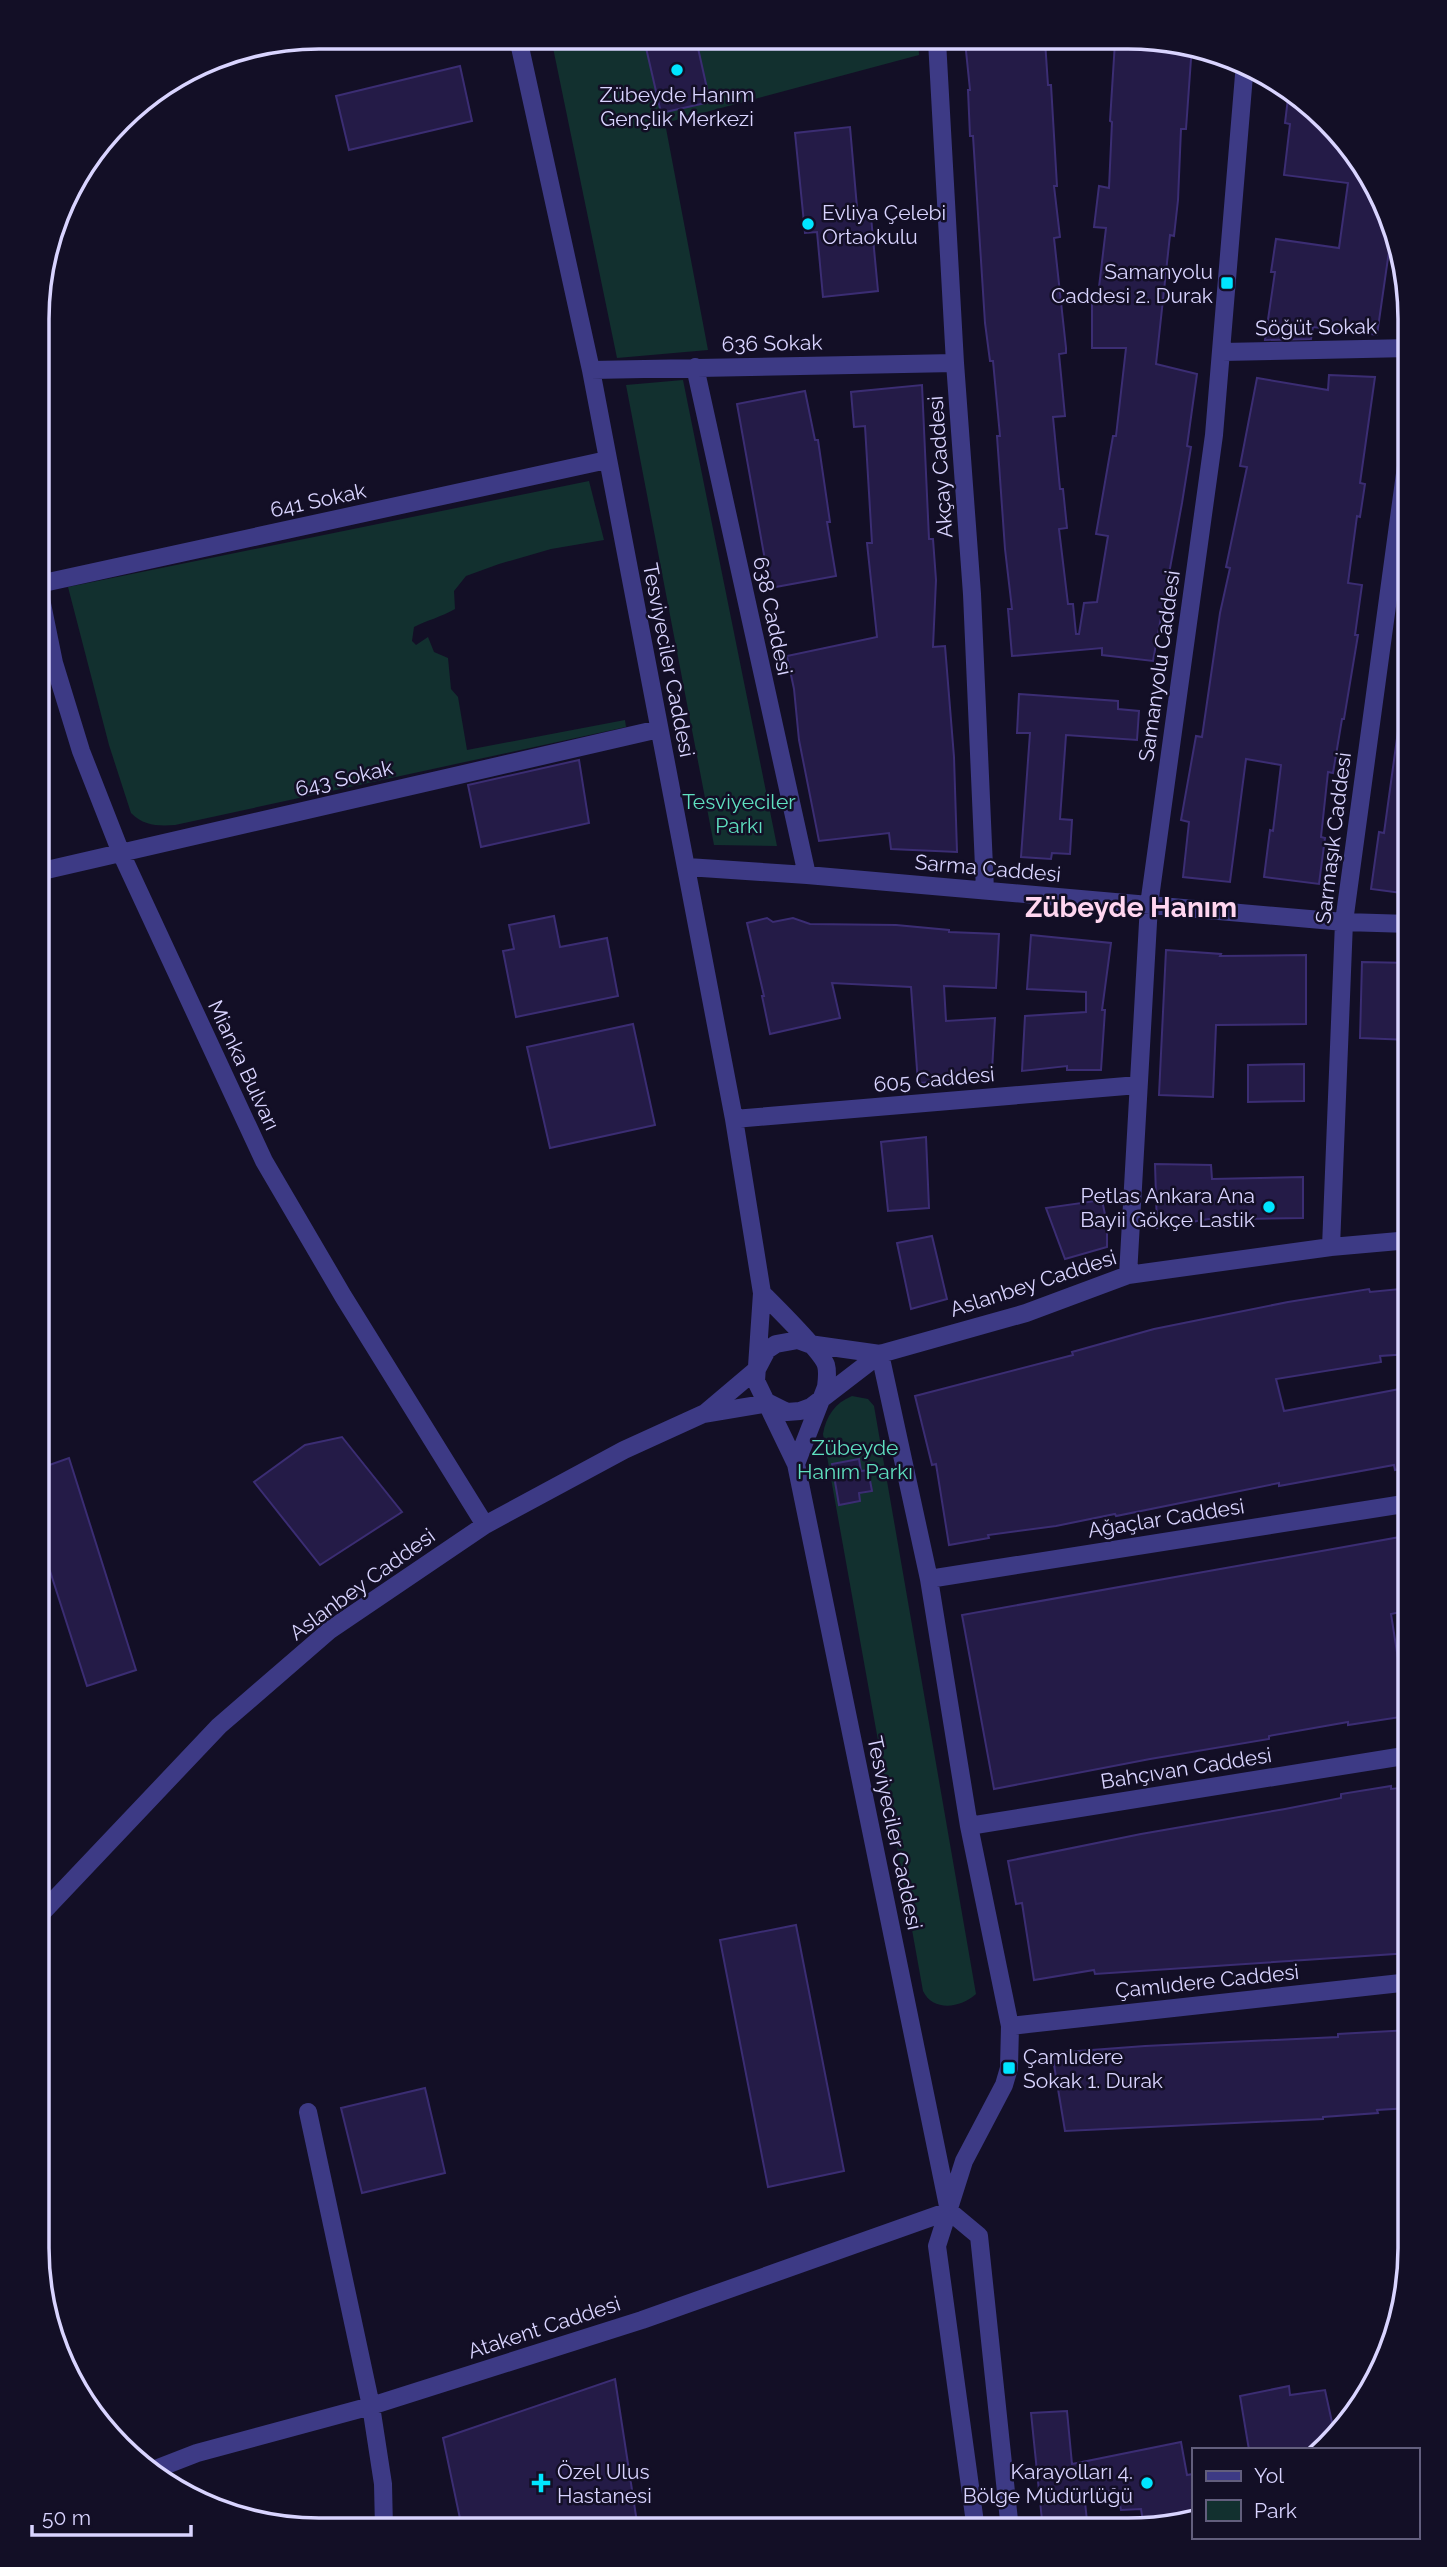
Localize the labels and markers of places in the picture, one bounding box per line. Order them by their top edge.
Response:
marker: Zübeyde Hanım Gençlik Merkezi [669,62,685,78]
place label: Zübeyde Hanım Gençlik Merkezi [599,82,755,131]
place label: Evliya Çelebi Ortaokulu [822,200,946,249]
marker: Evliya Çelebi Ortaokulu [800,216,816,232]
place label: Samanyolu Caddesi 2. Durak [1051,259,1213,308]
marker: Samanyolu Caddesi 2. Durak [1219,275,1235,291]
place label: Petlas Ankara Ana Bayii Gökçe Lastik [1080,1183,1255,1232]
marker: Petlas Ankara Ana Bayii Gökçe Lastik [1261,1199,1277,1215]
place label: Çamlıdere Sokak 1. Durak [1023,2044,1163,2093]
marker: Çamlıdere Sokak 1. Durak [1001,2060,1017,2076]
place label: Özel Ulus Hastanesi [557,2459,652,2508]
place label: Karayolları 4. Bölge Müdürlüğü [963,2459,1133,2508]
marker: Özel Ulus Hastanesi [531,2473,551,2493]
marker: Karayolları 4. Bölge Müdürlüğü [1139,2475,1155,2491]

